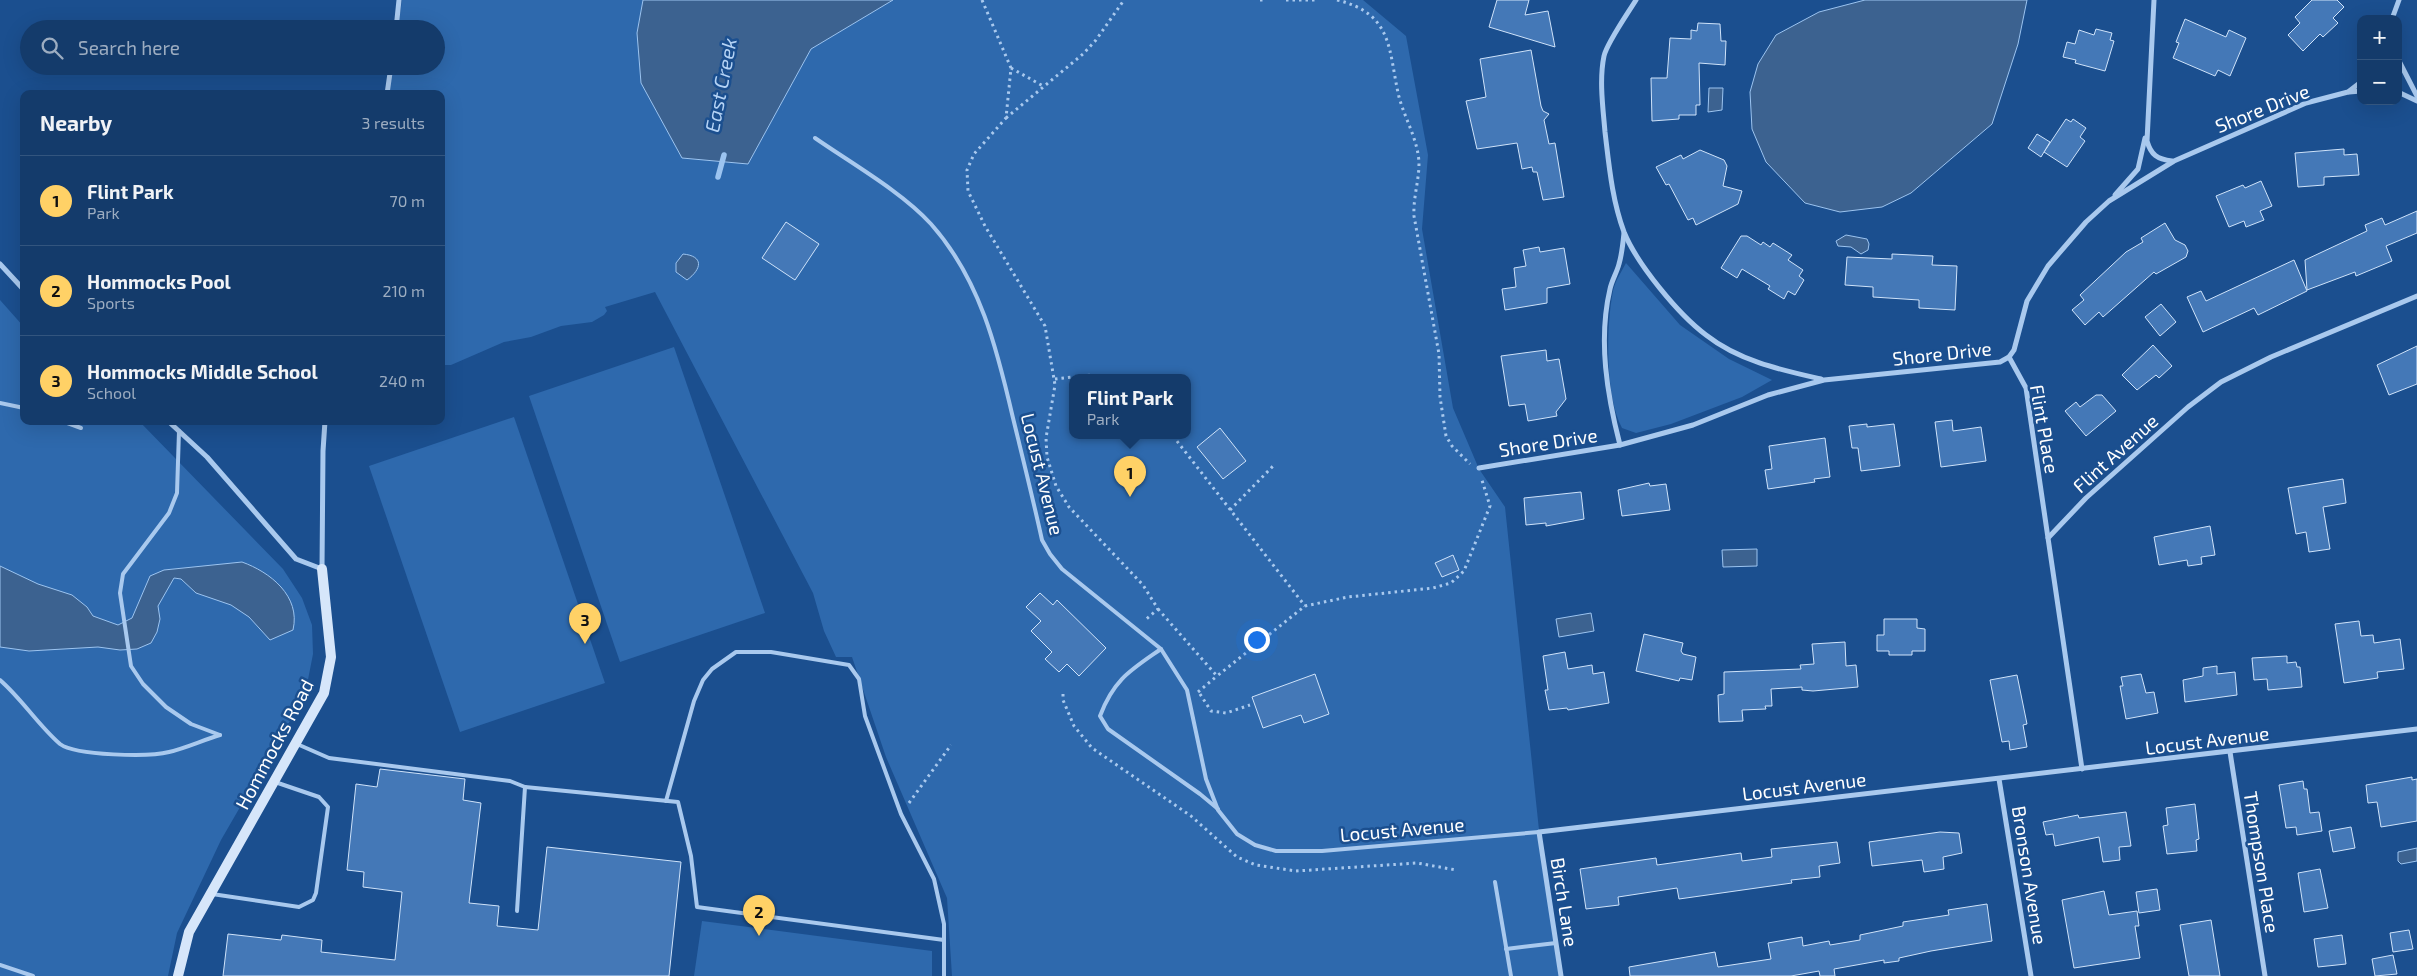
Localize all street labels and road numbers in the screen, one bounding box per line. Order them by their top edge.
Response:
street label: Shore Drive [2212,79,2312,137]
street label: Shore Drive [1891,336,1993,370]
street label: Flint Place [2026,383,2064,475]
street label: Flint Avenue [2068,409,2162,497]
street label: Locust Avenue [1017,411,1069,537]
street label: Shore Drive [1497,423,1599,461]
street label: Hommocks Road [230,675,318,813]
street label: Locust Avenue [2144,721,2270,759]
street label: Locust Avenue [1741,767,1867,805]
street label: Thompson Place [2239,790,2285,934]
street label: Bronson Avenue [2008,804,2052,946]
street label: Locust Avenue [1339,812,1465,846]
street label: Birch Lane [1547,856,1583,948]

